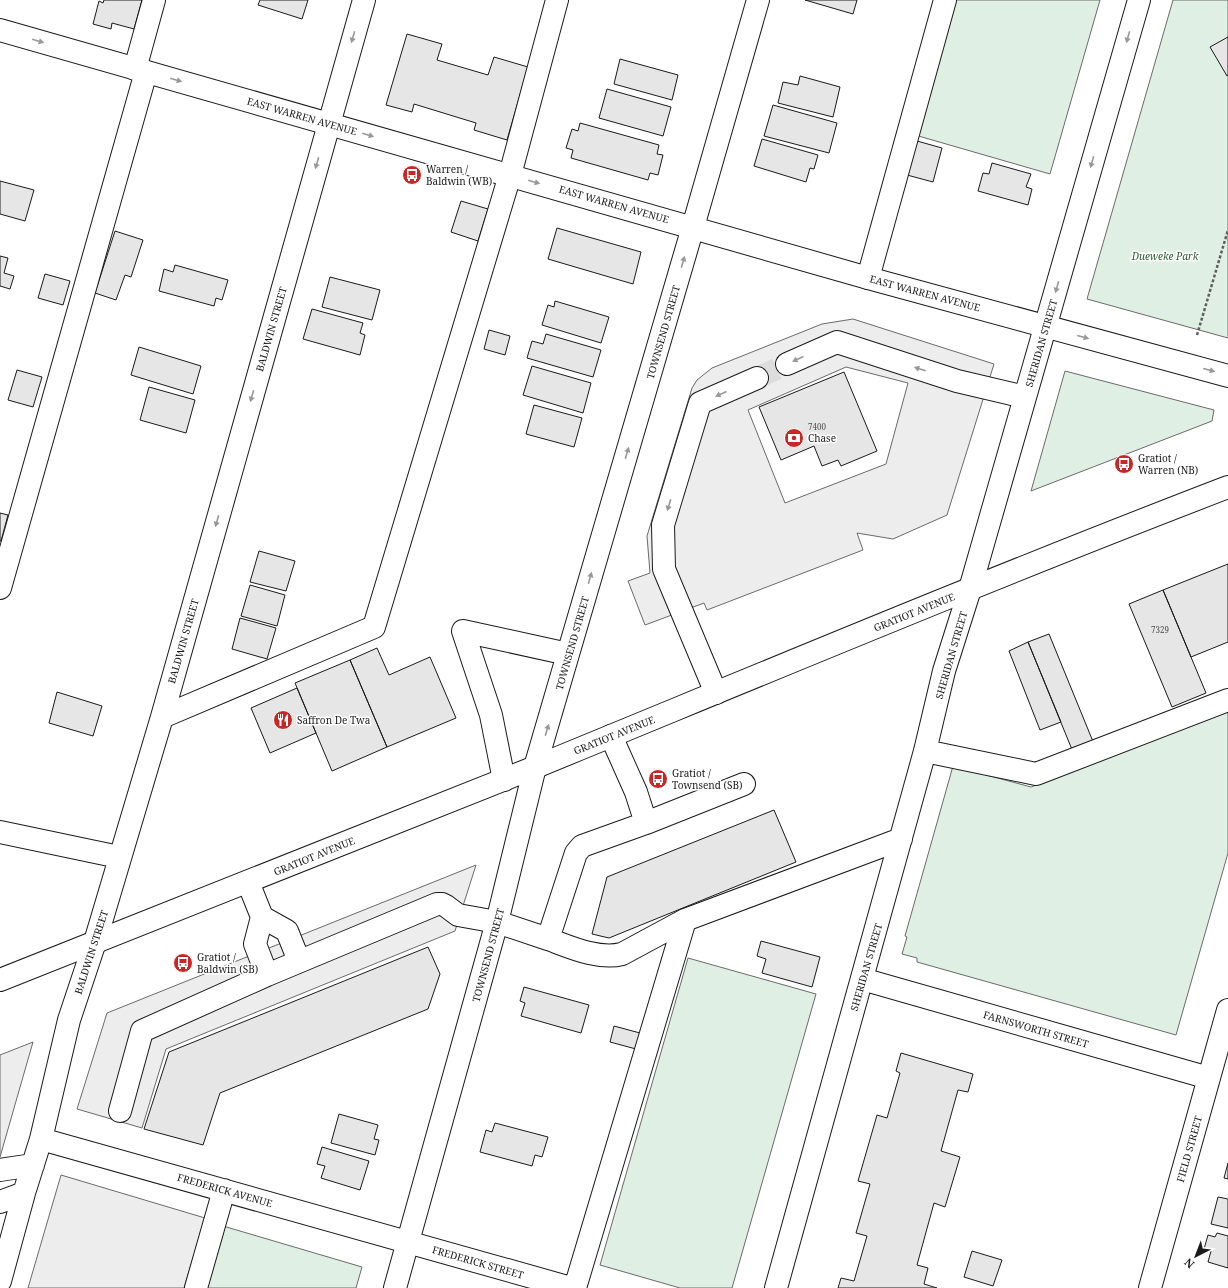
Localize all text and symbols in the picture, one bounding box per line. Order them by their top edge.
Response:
one-way arrow [350,32,356,44]
one-way arrow [1125,32,1131,44]
one-way arrow [32,38,44,44]
one-way arrow [170,77,182,83]
street label: EAST WARREN AVENUE [245,94,359,138]
one-way arrow [363,132,375,138]
one-way arrow [314,156,320,169]
one-way arrow [1089,156,1095,169]
place label: Warren / Baldwin (WB) [426,162,492,188]
bus stop icon: Warren / Baldwin (WB) [401,164,423,186]
one-way arrow [528,179,540,185]
street label: EAST WARREN AVENUE [557,182,671,226]
park label: Dueweke Park [1131,249,1199,263]
one-way arrow [680,255,686,267]
street label: EAST WARREN AVENUE [868,271,982,315]
one-way arrow [1054,282,1060,294]
street label: TOWNSEND STREET [643,283,683,381]
street label: BALDWIN STREET [252,285,290,373]
street label: SHERIDAN STREET [1022,297,1060,389]
one-way arrow [1077,334,1090,340]
one-way arrow [792,356,804,362]
one-way arrow [914,366,926,372]
one-way arrow [1203,368,1215,374]
one-way arrow [249,390,255,402]
one-way arrow [715,391,727,397]
house number: 7400 [808,421,826,432]
bank icon: Chase [783,427,805,449]
place label: Chase [808,431,836,445]
one-way arrow [624,447,630,459]
place label: Gratiot / Warren (NB) [1138,451,1198,477]
bus stop icon: Gratiot / Warren (NB) [1113,453,1135,475]
one-way arrow [666,500,672,512]
one-way arrow [214,515,220,527]
one-way arrow [587,572,593,584]
street label: GRATIOT AVENUE [871,589,957,635]
street label: TOWNSEND STREET [552,594,592,692]
street label: BALDWIN STREET [164,597,202,685]
street label: SHERIDAN STREET [932,609,970,701]
house number: 7329 [1151,624,1169,635]
restaurant icon: Saffron De Twa [272,709,294,731]
street label: GRATIOT AVENUE [571,712,657,758]
place label: Saffron De Twa [297,713,371,727]
one-way arrow [544,724,550,736]
place label: Gratiot / Townsend (SB) [672,766,742,792]
bus stop icon: Gratiot / Townsend (SB) [647,768,669,790]
street label: GRATIOT AVENUE [271,833,357,879]
street label: TOWNSEND STREET [469,906,507,1004]
street label: BALDWIN STREET [71,908,111,996]
street label: SHERIDAN STREET [847,921,885,1013]
place label: Gratiot / Baldwin (SB) [197,950,258,976]
bus stop icon: Gratiot / Baldwin (SB) [172,952,194,974]
street label: FARNSWORTH STREET [982,1007,1090,1051]
street label: FIELD STREET [1173,1114,1205,1184]
street label: FREDERICK AVENUE [176,1170,274,1210]
north arrow [1176,1236,1216,1276]
street label: FREDERICK STREET [431,1242,525,1282]
text: N [1180,1255,1197,1272]

